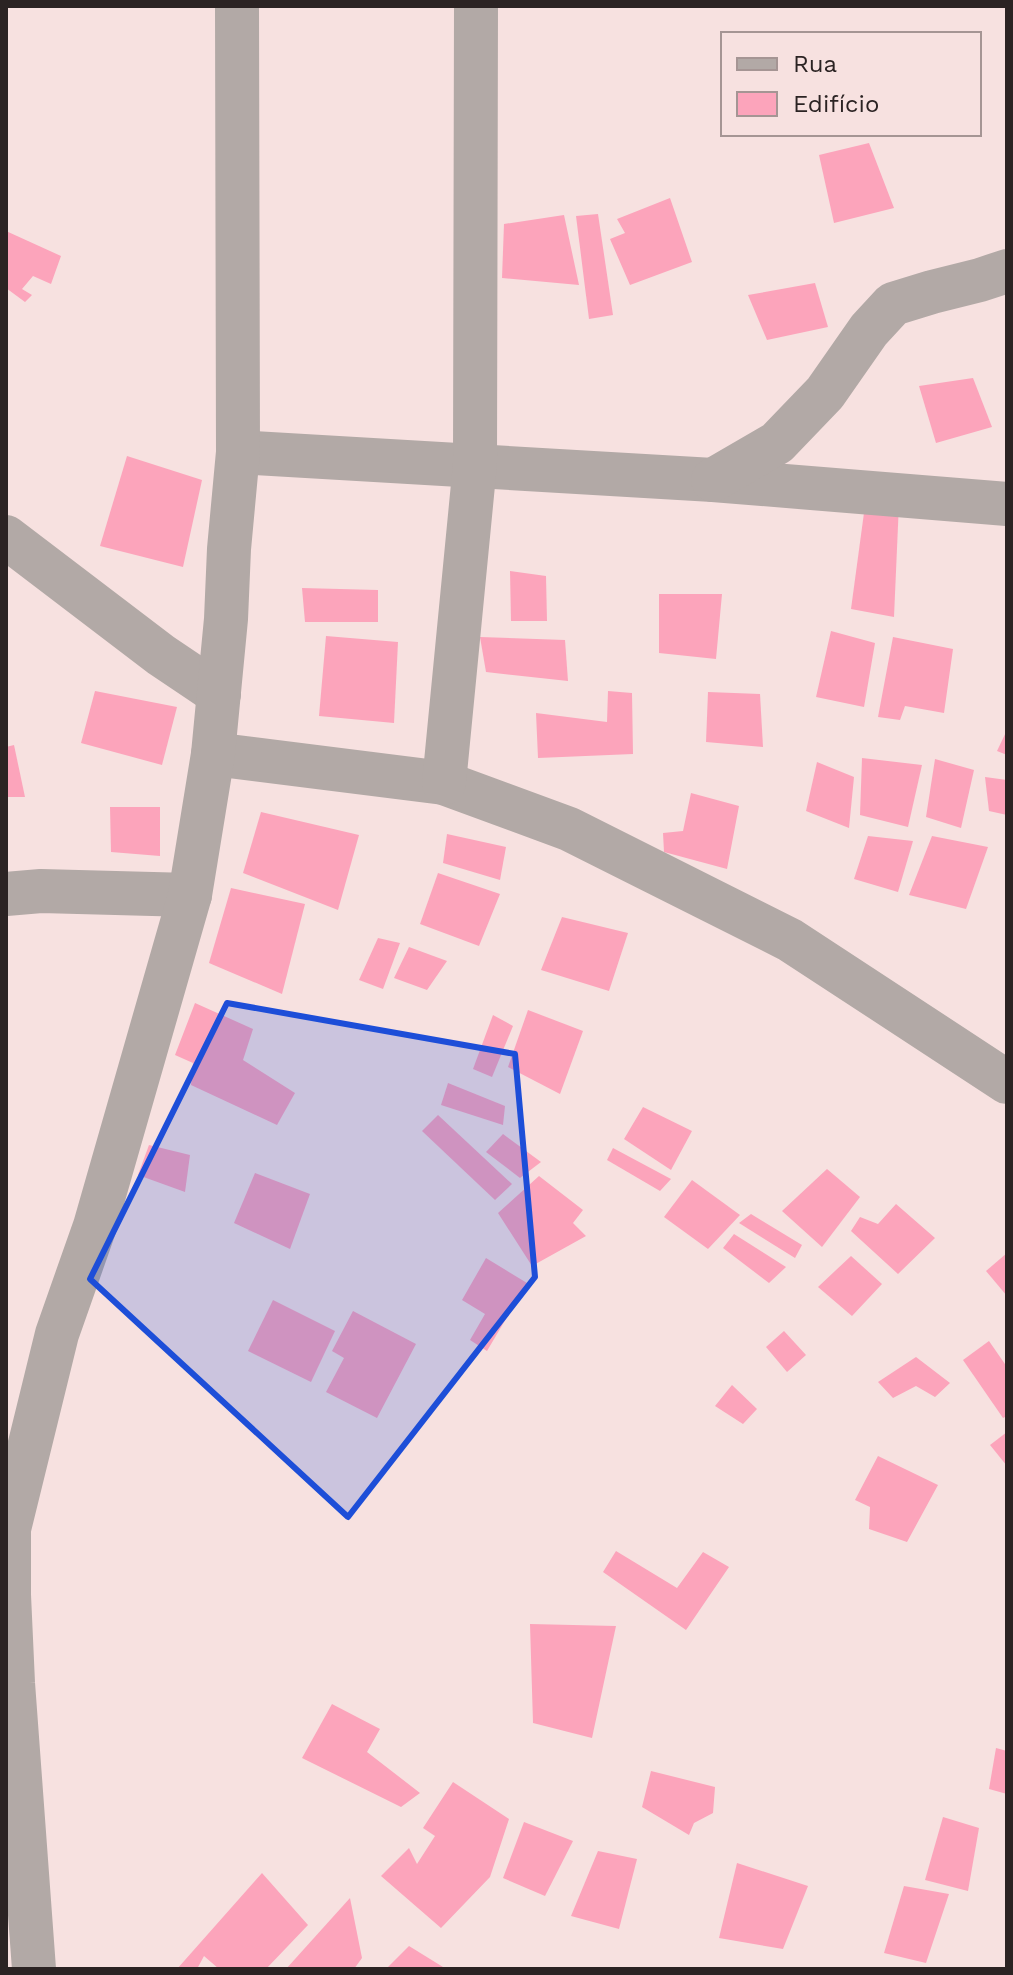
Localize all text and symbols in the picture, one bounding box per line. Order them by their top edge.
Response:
legend [721,32,981,136]
text: Rua [793,50,837,78]
text: Edifício [793,90,879,118]

